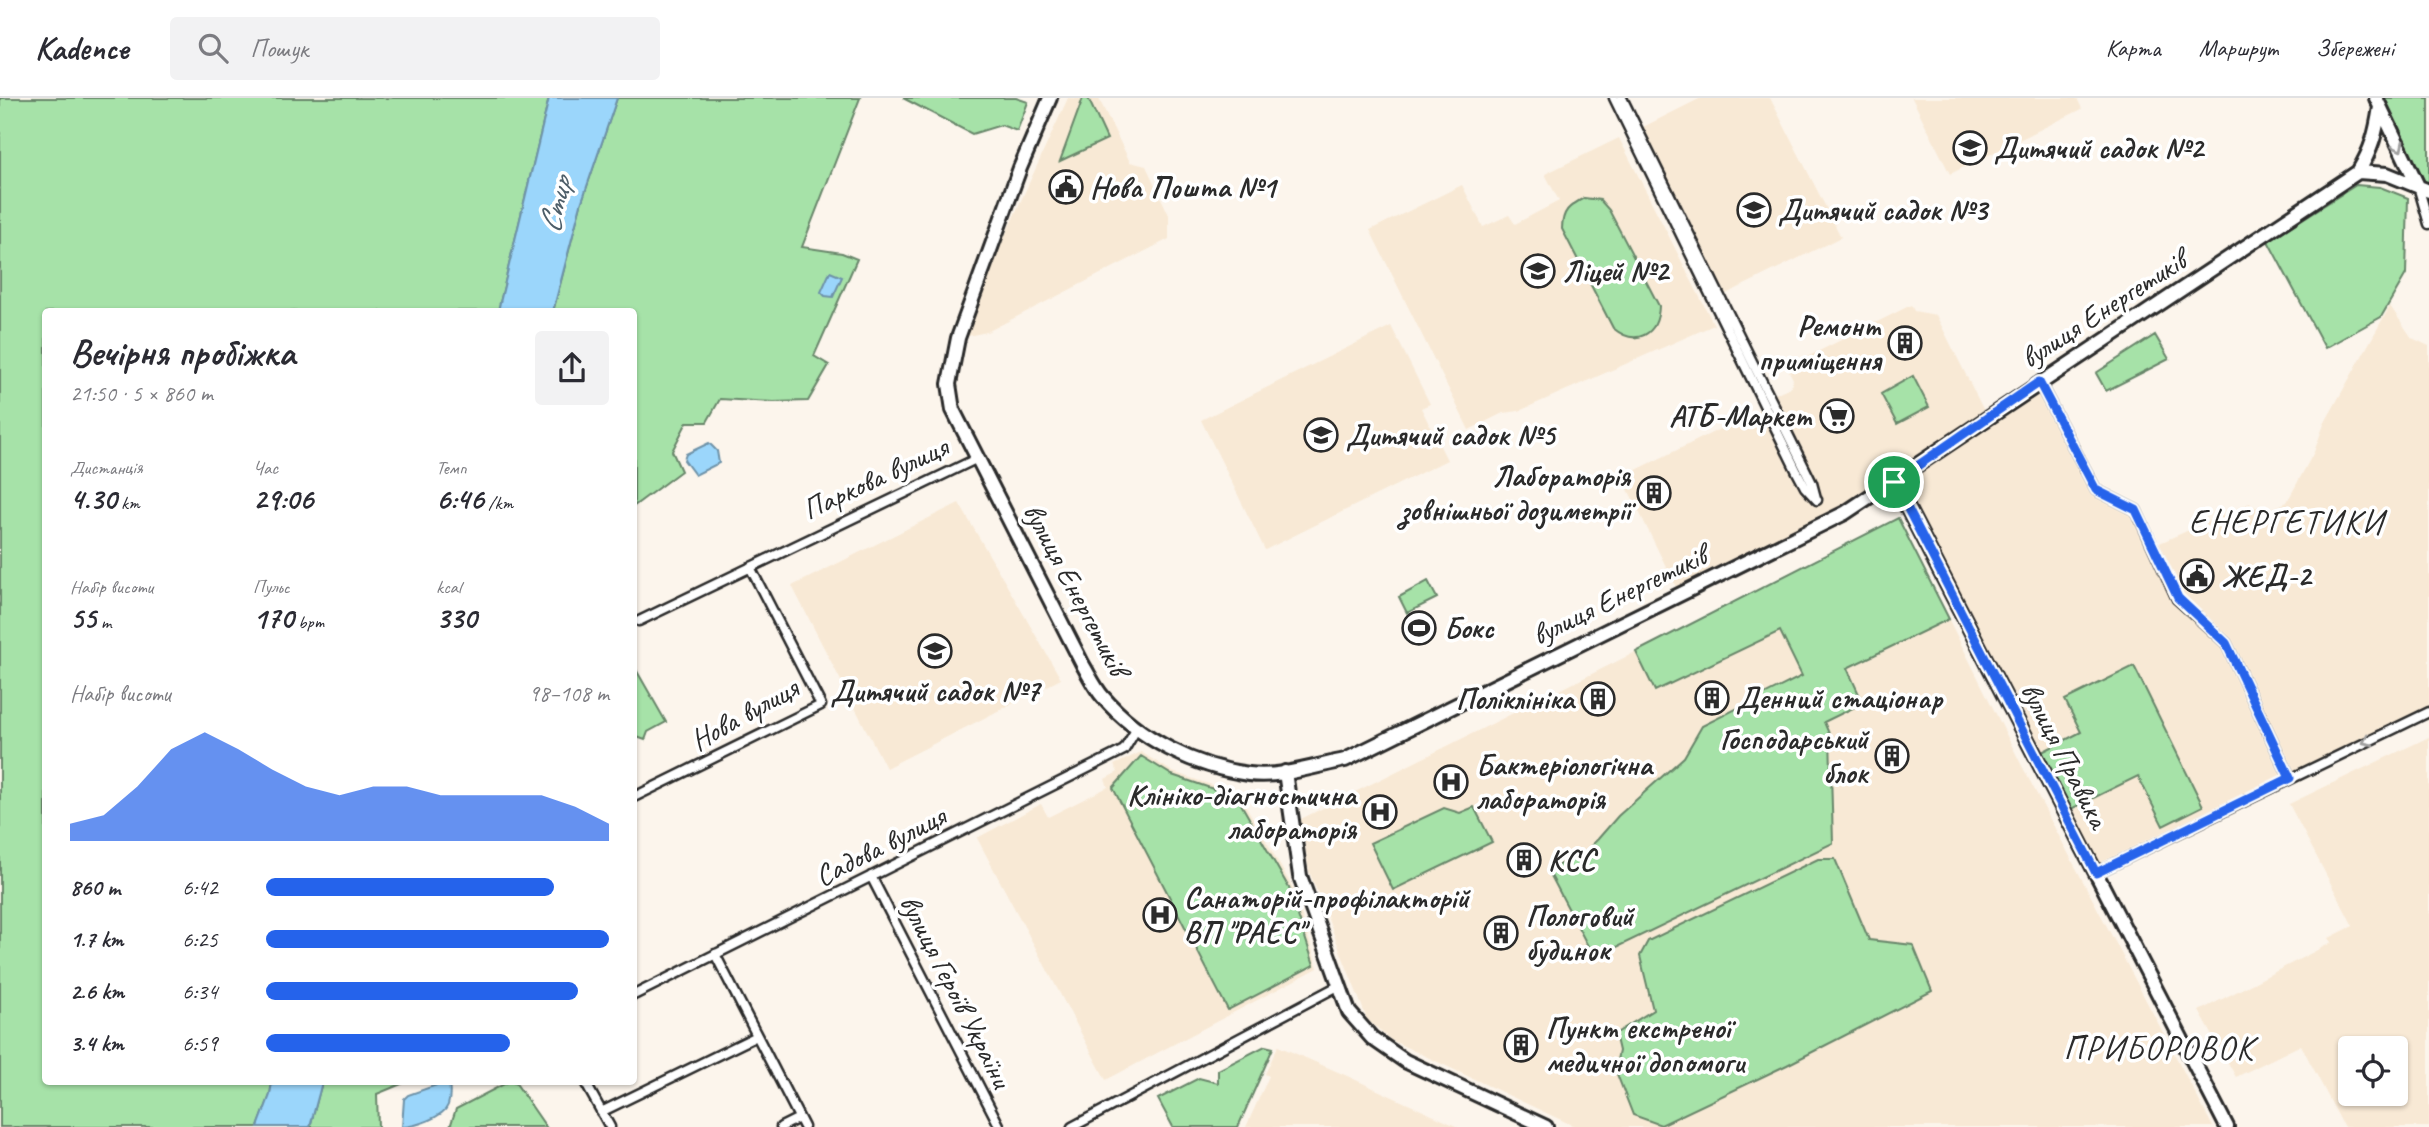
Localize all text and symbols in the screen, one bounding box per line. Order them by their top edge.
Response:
search box [170,17,660,80]
text: Kadence [35,27,128,69]
icon: search [194,29,232,67]
text: Пошук [250,32,308,65]
text: Карта [2106,33,2161,63]
text: Маршрут [2199,33,2278,63]
text: Збережені [2316,33,2394,63]
school or university icon: Дитячий садок №2 [1951,129,1989,167]
place label: Дитячий садок №2 [1994,129,2205,167]
one-way arrow [2391,140,2405,152]
water label: Стир [528,168,583,237]
public building icon: Нова Пошта №1 [1047,168,1085,206]
place label: Нова Пошта №1 [1090,168,1279,206]
school or university icon: Дитячий садок №3 [1735,191,1773,229]
place label: Дитячий садок №3 [1778,191,1989,229]
street label: вулиця Енергетиків [2013,238,2199,377]
school or university icon: Ліцей №2 [1519,252,1557,290]
place label: Ліцей №2 [1562,252,1671,290]
place label: Ремонт приміщення [1758,307,1883,379]
building icon: Ремонт приміщення [1886,324,1924,362]
text: Вечірня пробіжка [70,329,295,376]
button: share [535,331,609,405]
text: 21:50 · 5 × 860 m [70,379,213,408]
place label: АТБ-Маркет [1669,397,1813,435]
supermarket icon: АТБ-Маркет [1818,397,1856,435]
school or university icon: Дитячий садок №5 [1302,416,1340,454]
place label: Дитячий садок №5 [1346,416,1557,454]
street label: Паркова вулиця [796,427,956,528]
pin [1864,452,1924,512]
text: Дистанція [70,456,143,480]
text: Час [253,456,278,480]
text: Темп [436,456,467,480]
place label: Лабораторія зовнішньої дозиметрії [1397,457,1636,530]
icon: arrive [1875,463,1913,501]
building icon: Лабораторія зовнішньої дозиметрії [1635,474,1673,512]
text: 4.30 [70,480,116,518]
text: 29:06 [253,480,313,518]
text: 6:46 [436,480,484,518]
text: km [116,491,140,515]
text: /km [484,491,513,515]
street label: вулиця Енергетиків [1015,496,1141,688]
district label: ЕНЕРГЕТИКИ [2189,501,2388,543]
street label: вулиця Енергетиків [1525,533,1719,654]
public building icon: ЖЕД-2 [2178,557,2216,595]
place label: ЖЕД-2 [2222,557,2313,595]
text: Набір висоти [70,575,153,599]
text: Пульс [253,575,290,599]
text: kcal [436,575,461,599]
text: 55 [70,599,96,637]
text: 170 [253,599,293,637]
text: 330 [436,599,477,637]
sports icon: Бокс [1400,609,1438,647]
place label: Бокс [1444,609,1495,647]
text: m [96,610,111,634]
text: bpm [293,610,324,634]
school or university icon: Дитячий садок №7 [916,632,954,670]
street label: Нова вулиця [684,668,807,759]
place label: Дитячий садок №7 [831,672,1043,710]
street label: вулиця Правика [2012,676,2119,837]
text: Набір висоти [70,679,170,708]
text: 98–108 m [529,679,609,708]
building icon: Денний стаціонар [1693,679,1731,717]
place label: Денний стаціонар [1736,679,1944,717]
place label: Поліклініка [1456,680,1577,718]
building icon: Поліклініка [1579,680,1617,718]
place label: Господарський блок [1720,720,1870,792]
one-way arrow [2362,733,2374,747]
building icon: Господарський блок [1873,737,1911,775]
place label: Бактеріологічна лабораторія [1476,746,1654,818]
hospital icon: Бактеріологічна лабораторія [1432,763,1470,801]
place label: Клініко-діагностична лабораторія [1127,776,1359,848]
hospital icon: Клініко-діагностична лабораторія [1361,793,1399,831]
street label: Садова вулиця [808,796,954,895]
building icon: КСС [1505,841,1543,879]
place label: КСС [1548,841,1598,879]
text: 860 m [70,873,120,902]
text: 6:42 [182,873,218,902]
place label: Санаторій-профілакторій ВП "РАЕС" [1184,879,1471,951]
street label: вулиця Героїв України [891,888,1022,1096]
hospital icon: Санаторій-профілакторій ВП "РАЕС" [1141,896,1179,934]
place label: Пологовий будинок [1526,897,1636,969]
building icon: Пологовий будинок [1482,914,1520,952]
text: 1.7 km [70,925,123,954]
text: 6:25 [182,925,218,954]
text: 2.6 km [70,977,124,1006]
text: 6:34 [182,977,218,1006]
place label: Пункт екстреної медичної допомоги [1546,1009,1746,1081]
building icon: Пункт екстреної медичної допомоги [1502,1026,1540,1064]
district label: ПРИБОРОВОК [2063,1027,2259,1069]
text: 3.4 km [70,1029,124,1058]
text: 6:59 [182,1029,218,1058]
map controls [2338,1036,2408,1106]
button: locate [2338,1036,2408,1106]

